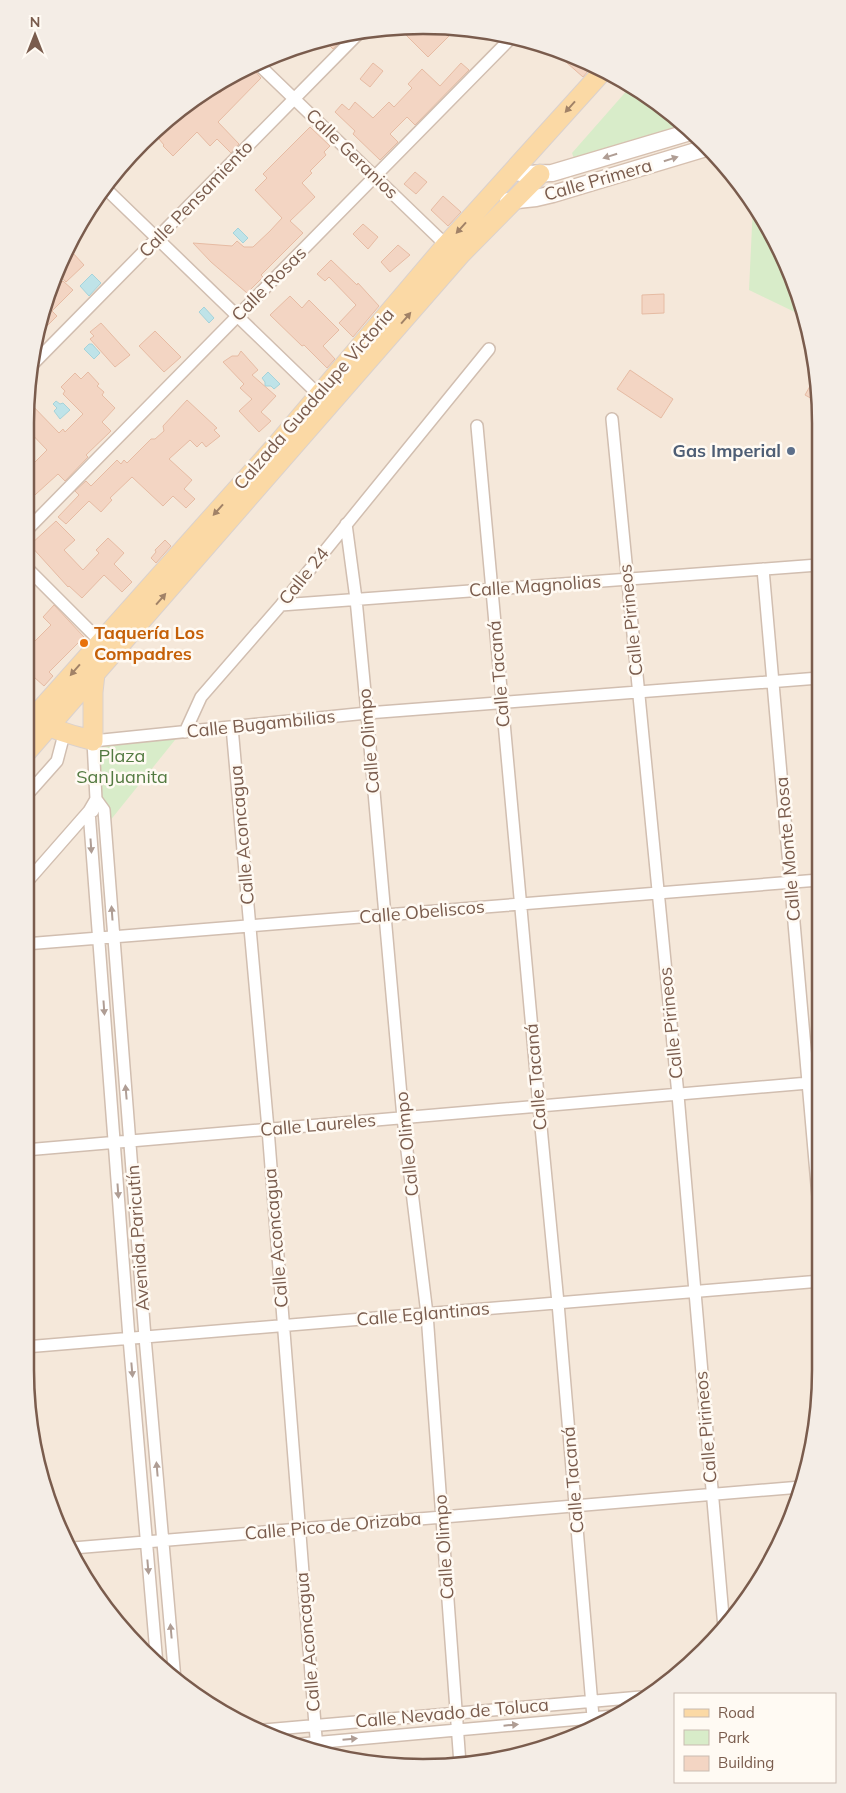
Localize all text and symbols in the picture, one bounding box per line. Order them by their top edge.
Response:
north arrow [10,10,60,60]
text: N [30,13,40,31]
one-way arrow [564,101,576,113]
street label: Calle Geranios [301,104,404,204]
street label: Calle Pensamiento [134,135,257,262]
street label: Calle Primera [541,153,654,206]
one-way arrow [603,153,618,161]
one-way arrow [664,154,679,162]
one-way arrow [455,221,467,233]
street label: Calle Rosas [226,241,311,326]
street label: Calzada Guadalupe Victoria [228,303,399,494]
one-way arrow [400,311,411,324]
place label: Gas Imperial [673,439,781,462]
marker: Gas Imperial [785,445,797,457]
one-way arrow [213,504,224,517]
street label: Calle 24 [273,542,334,609]
street label: Calle Pirineos [613,563,648,677]
street label: Calle Magnolias [468,569,602,602]
one-way arrow [156,592,167,605]
street label: Calle Tacaná [482,620,515,728]
place label: Taquería Los Compadres [94,621,204,665]
marker: Taquería Los Compadres [78,637,90,649]
one-way arrow [69,664,80,677]
street label: Calle Olimpo [352,688,385,794]
street label: Calle Bugambilias [185,704,336,743]
park label: Plaza SanJuanita [76,744,168,788]
street label: Calle Aconcagua [224,764,259,906]
street label: Calle Monte Rosa [770,776,805,922]
one-way arrow [88,838,96,854]
street label: Calle Obeliscos [358,895,486,928]
one-way arrow [108,905,116,921]
street label: Calle Pirineos [653,966,688,1080]
one-way arrow [100,1000,108,1016]
street label: Calle Tacaná [519,1023,552,1131]
one-way arrow [122,1084,130,1100]
street label: Calle Olimpo [390,1091,423,1198]
street label: Calle Laureles [259,1108,377,1141]
street label: Avenida Paricutín [121,1164,154,1312]
street label: Calle Aconcagua [258,1167,293,1309]
one-way arrow [114,1183,122,1199]
street label: Calle Eglantinas [355,1296,491,1331]
one-way arrow [128,1363,136,1379]
street label: Calle Pirineos [689,1370,722,1484]
street label: Calle Tacaná [556,1426,589,1534]
one-way arrow [153,1461,161,1477]
street label: Calle Olimpo [428,1494,459,1600]
street label: Calle Pico de Orizaba [244,1506,422,1545]
one-way arrow [145,1559,153,1575]
street label: Calle Aconcagua [290,1571,325,1713]
one-way arrow [167,1623,175,1639]
street label: Calle Nevado de Toluca [354,1693,550,1732]
legend [674,1693,836,1783]
text: Road [718,1703,755,1722]
one-way arrow [504,1721,520,1729]
text: Park [718,1728,750,1747]
one-way arrow [342,1735,358,1743]
text: Building [718,1753,774,1772]

